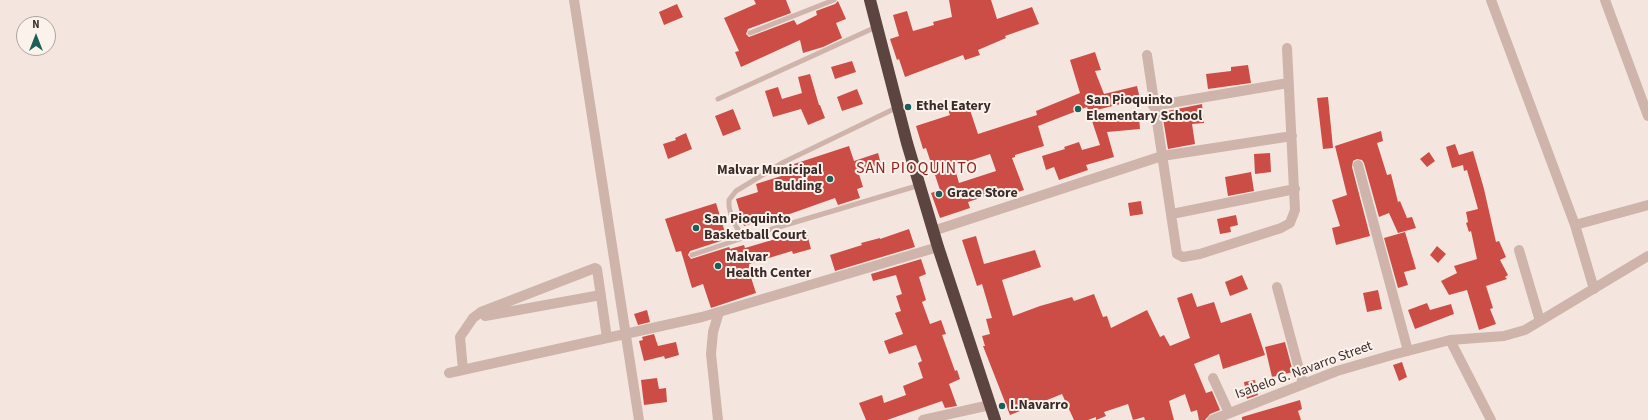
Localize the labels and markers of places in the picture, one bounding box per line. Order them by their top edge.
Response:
place label: San Pioquinto Elementary School [1086,93,1202,126]
place label: Ethel Eatery [916,99,991,115]
marker: Ethel Eatery [903,102,913,112]
marker: San Pioquinto Elementary School [1073,104,1083,114]
place label: Malvar Municipal Bulding [717,163,822,196]
marker: Malvar Municipal Bulding [825,174,835,184]
place label: Grace Store [947,186,1018,202]
marker: Grace Store [934,189,944,199]
place label: San Pioquinto Basketball Court [704,212,807,244]
marker: San Pioquinto Basketball Court [691,223,701,233]
place label: Malvar Health Center [726,250,811,282]
marker: Malvar Health Center [713,261,723,271]
place label: I.Navarro [1010,398,1068,414]
marker: I.Navarro [997,401,1007,411]

